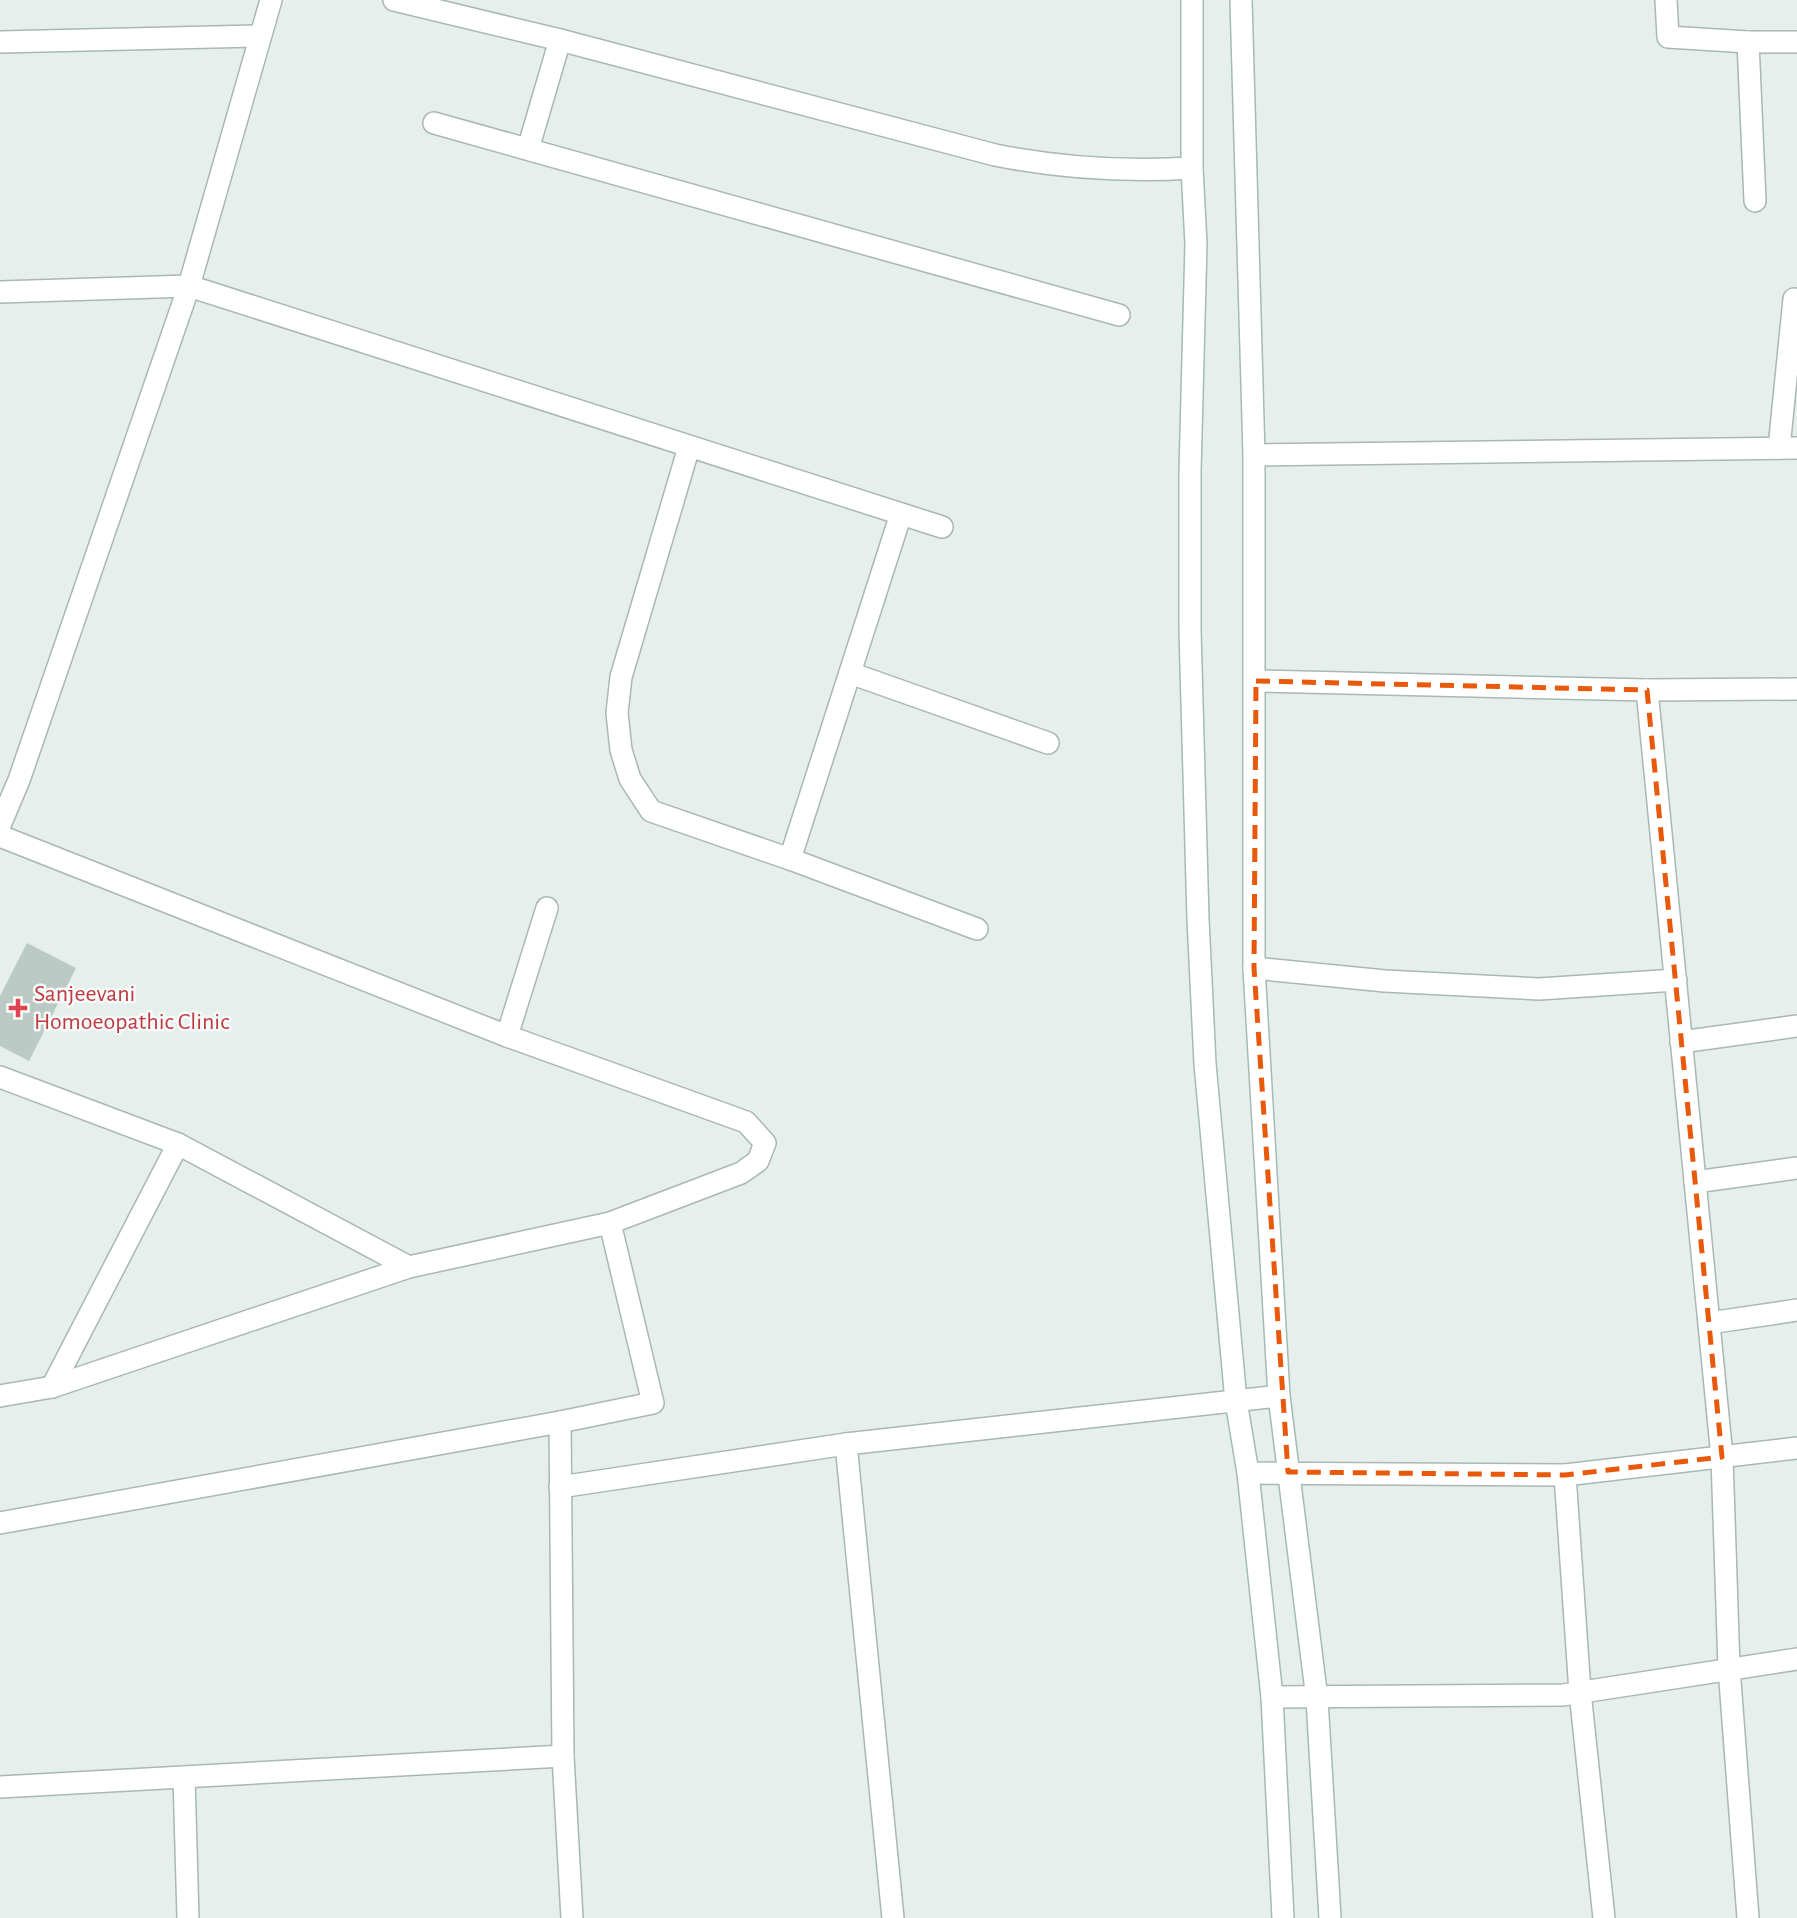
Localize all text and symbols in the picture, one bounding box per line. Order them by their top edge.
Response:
place label: Sanjeevani Homoeopathic Clinic [34,982,229,1034]
marker: Sanjeevani Homoeopathic Clinic [8,998,28,1018]

